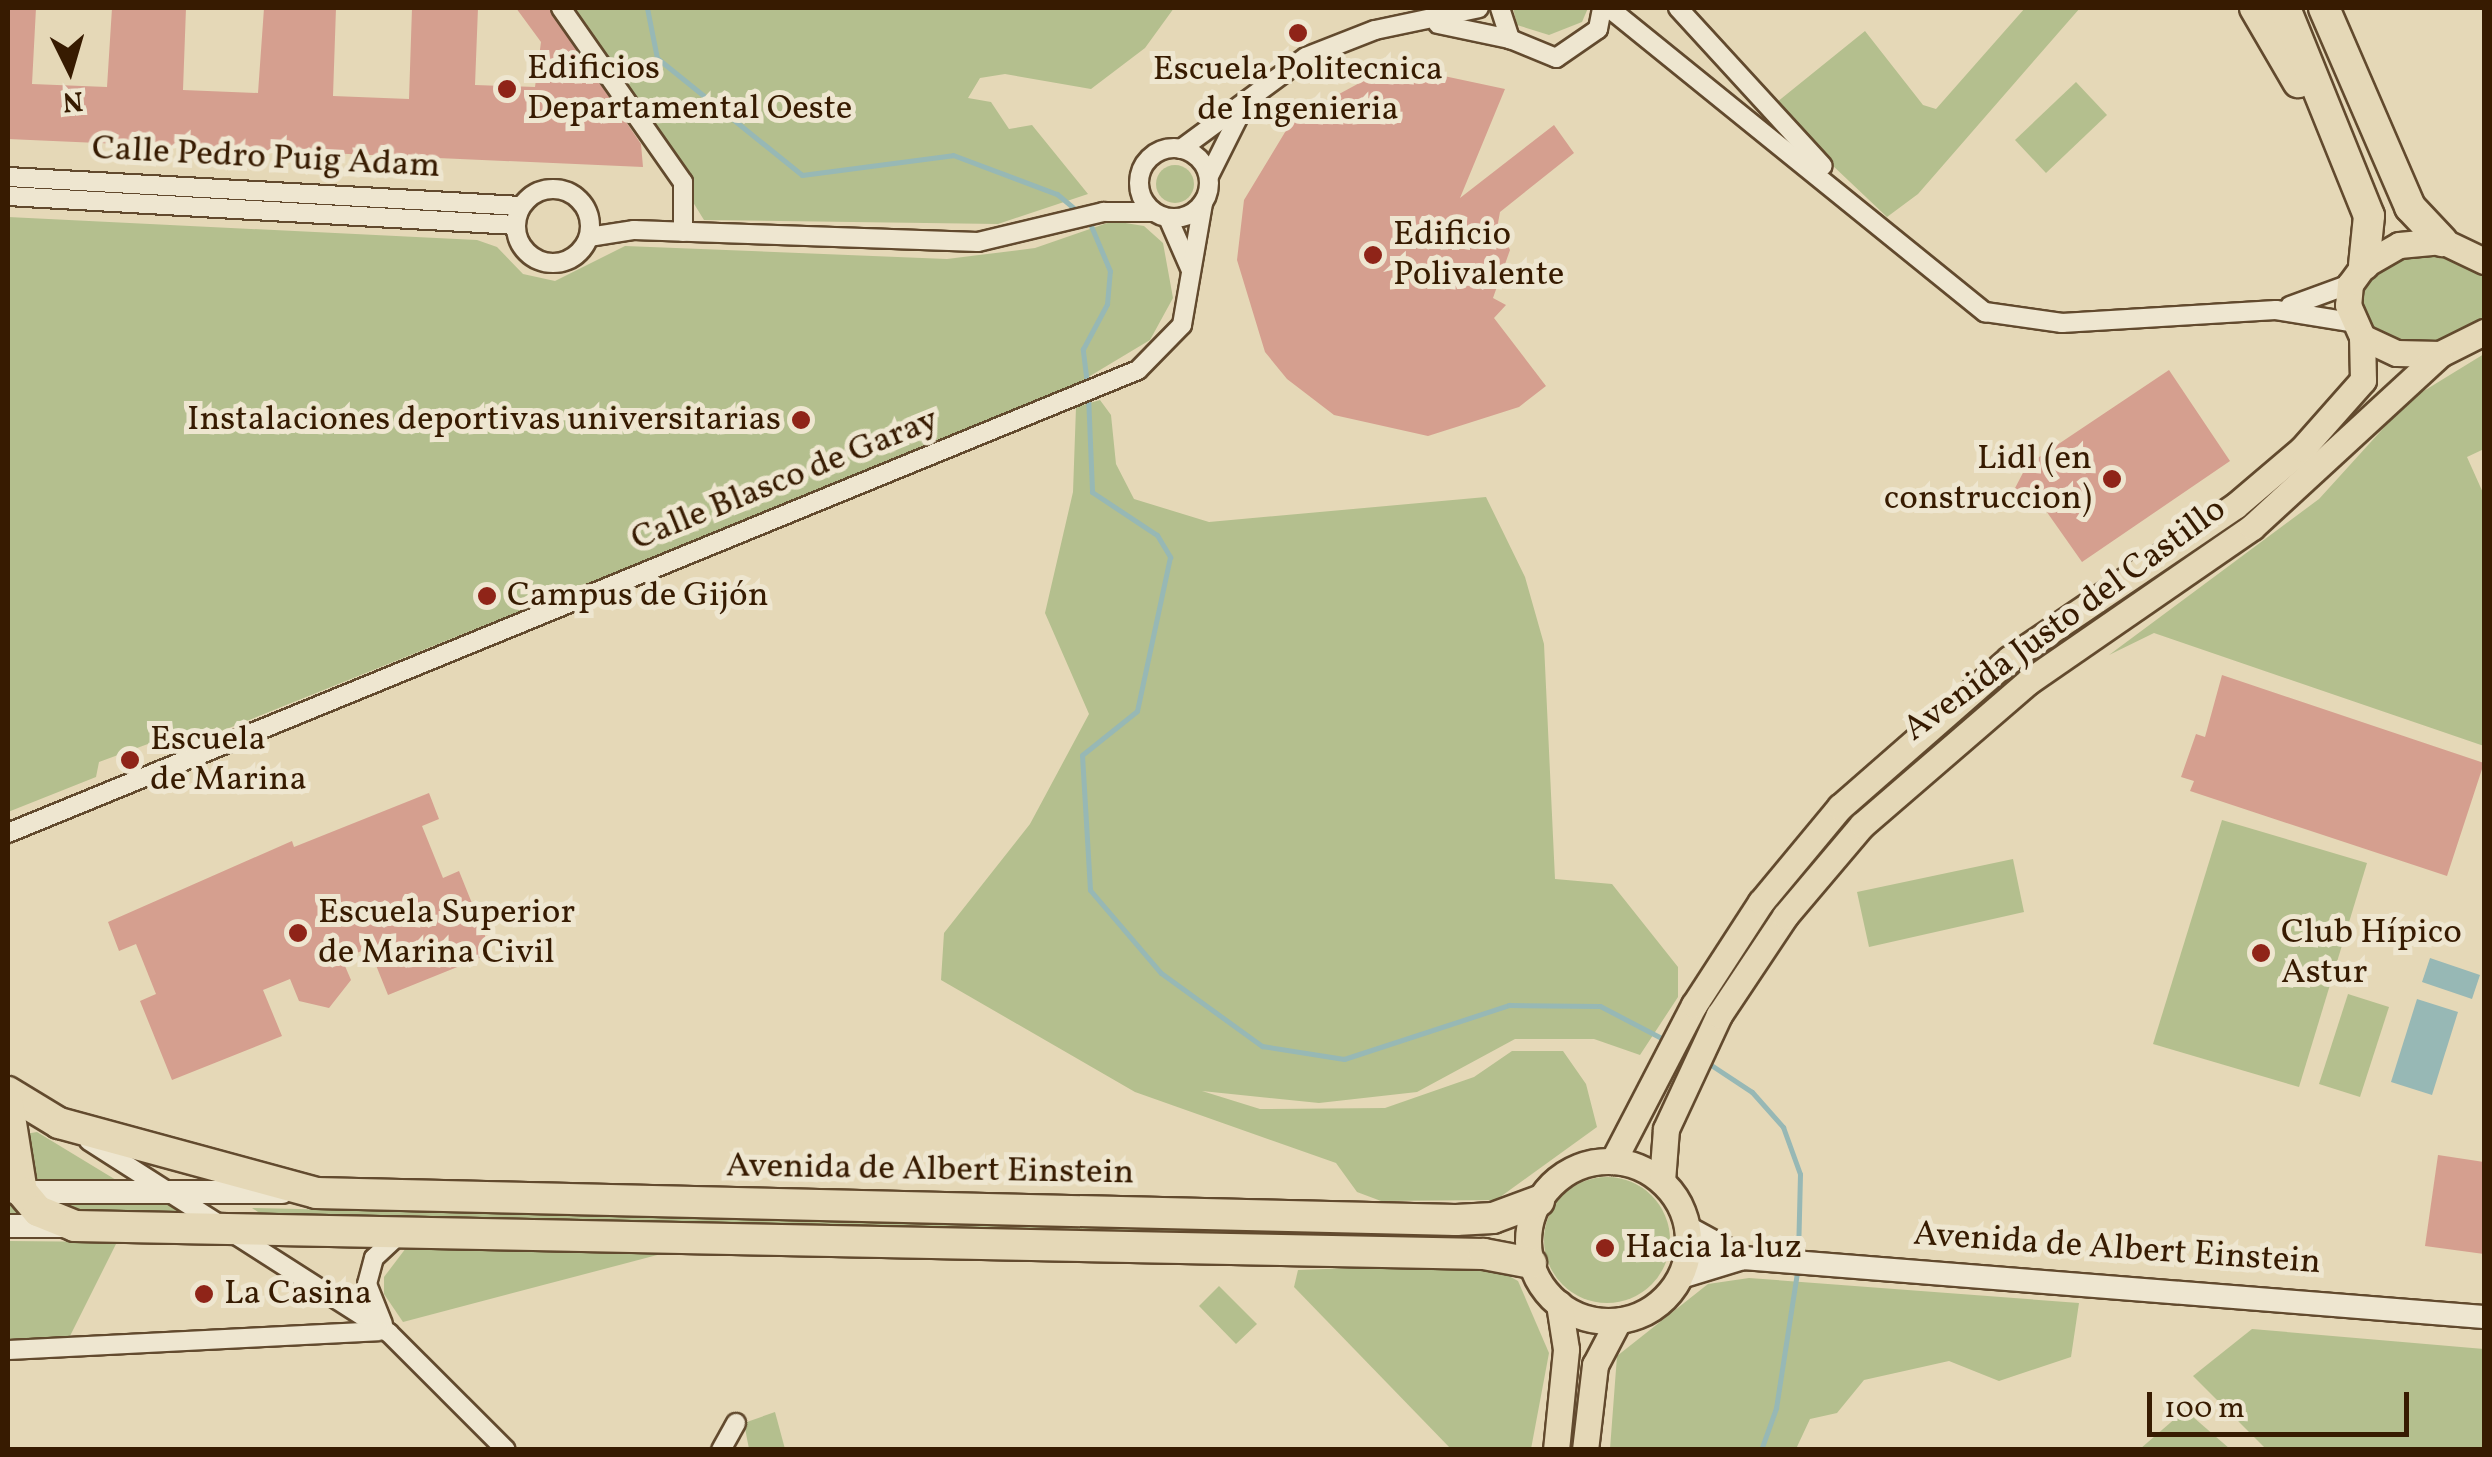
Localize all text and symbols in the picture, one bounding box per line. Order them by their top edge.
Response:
north arrow [20,20,120,120]
marker: Escuela Politecnica de Ingenieria [1287,22,1309,44]
place label: Edificios Departamental Oeste [527,48,852,130]
place label: Escuela Politecnica de Ingenieria [1153,49,1443,131]
marker: Edificios Departamental Oeste [496,78,518,100]
text: N [61,80,84,121]
street label: Calle Pedro Puig Adam [91,128,441,188]
place label: Edificio Polivalente [1393,214,1564,296]
marker: Edificio Polivalente [1362,244,1384,266]
place label: Instalaciones deportivas universitarias [187,399,781,441]
street label: Calle Blasco de Garay [626,399,944,561]
marker: Instalaciones deportivas universitarias [790,409,812,431]
place label: Lidl (en construccion) [1884,438,2092,520]
marker: Lidl (en construccion) [2101,468,2123,490]
street label: Avenida Justo del Castillo [1896,489,2234,751]
place label: Campus de Gijón [507,575,769,617]
marker: Campus de Gijón [476,585,498,607]
place label: Escuela de Marina [150,719,307,801]
marker: Escuela de Marina [119,749,141,771]
place label: Escuela Superior de Marina Civil [318,892,575,974]
place label: Club Hípico Astur [2281,912,2462,994]
marker: Escuela Superior de Marina Civil [287,922,309,944]
marker: Club Hípico Astur [2250,942,2272,964]
street label: Avenida de Albert Einstein [725,1145,1135,1195]
street label: Avenida de Albert Einstein [1912,1214,2322,1284]
place label: Hacia la luz [1625,1227,1802,1269]
marker: Hacia la luz [1594,1237,1616,1259]
place label: La Casina [224,1273,372,1315]
marker: La Casina [193,1283,215,1305]
scale bar [2152,1372,2414,1434]
text: 100 m [2164,1388,2245,1430]

